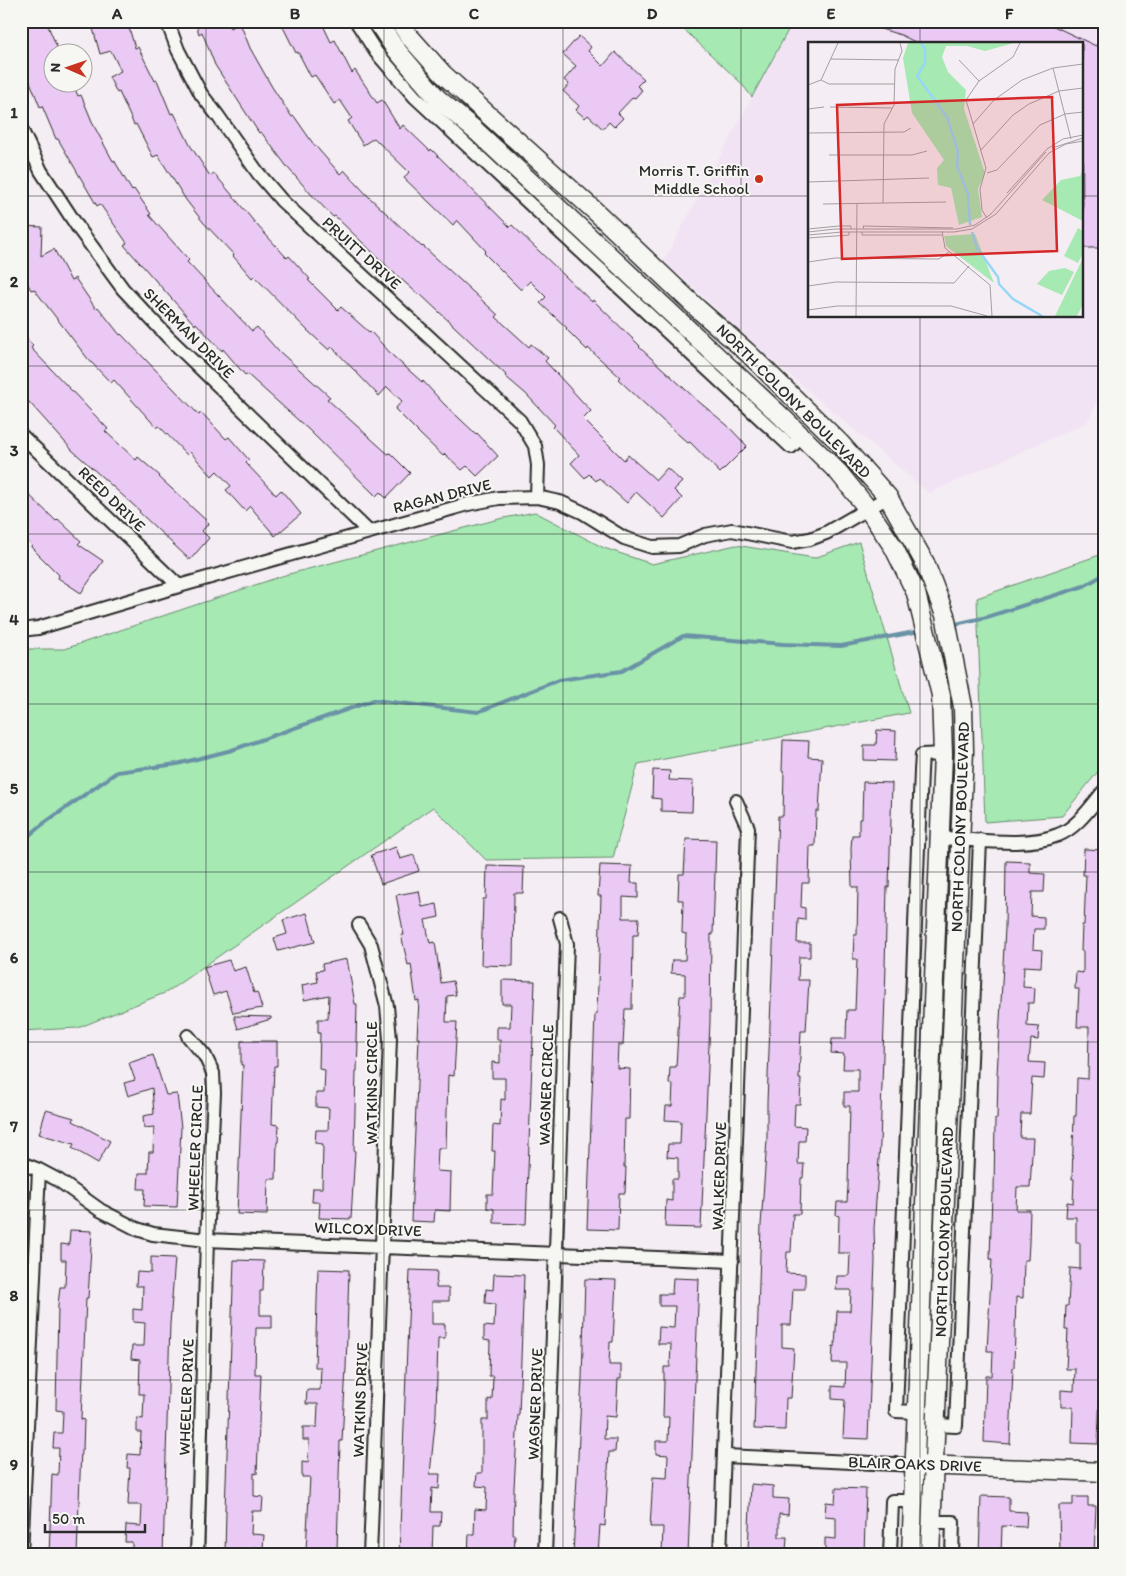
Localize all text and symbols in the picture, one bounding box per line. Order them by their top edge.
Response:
text: A [111,4,123,23]
text: B [290,4,301,23]
text: C [469,4,480,23]
text: D [647,4,658,23]
text: E [827,4,836,23]
text: F [1005,4,1014,23]
north arrow [42,42,92,92]
inset map [808,42,1084,318]
text: N [47,63,64,73]
text: 1 [10,103,18,122]
place label: Morris T. Griffin Middle School [639,161,749,198]
marker: Morris T. Griffin Middle School [753,173,765,185]
street label: PRUITT DRIVE [319,213,405,293]
text: 2 [10,272,19,291]
street label: SHERMAN DRIVE [140,284,238,382]
street label: NORTH COLONY BOULEVARD [713,320,875,482]
text: 3 [10,441,19,460]
street label: REED DRIVE [75,462,150,536]
street label: RAGAN DRIVE [391,475,493,517]
text: 4 [9,610,19,629]
street label: NORTH COLONY BOULEVARD [947,721,973,933]
text: 5 [10,779,19,798]
text: 6 [10,948,19,967]
street label: WATKINS CIRCLE [362,1021,381,1145]
street label: WAGNER CIRCLE [534,1024,558,1146]
street label: WHEELER CIRCLE [183,1085,207,1211]
text: 7 [9,1117,18,1136]
street label: WALKER DRIVE [708,1121,730,1231]
street label: NORTH COLONY BOULEVARD [931,1126,957,1338]
street label: WILCOX DRIVE [314,1218,422,1240]
text: 8 [10,1286,19,1305]
street label: WHEELER DRIVE [174,1338,198,1456]
street label: WATKINS DRIVE [348,1342,372,1458]
street label: WAGNER DRIVE [524,1348,546,1460]
street label: BLAIR OAKS DRIVE [848,1452,982,1476]
text: 9 [10,1455,18,1474]
scale bar [45,1501,145,1533]
text: 50 m [52,1510,85,1528]

